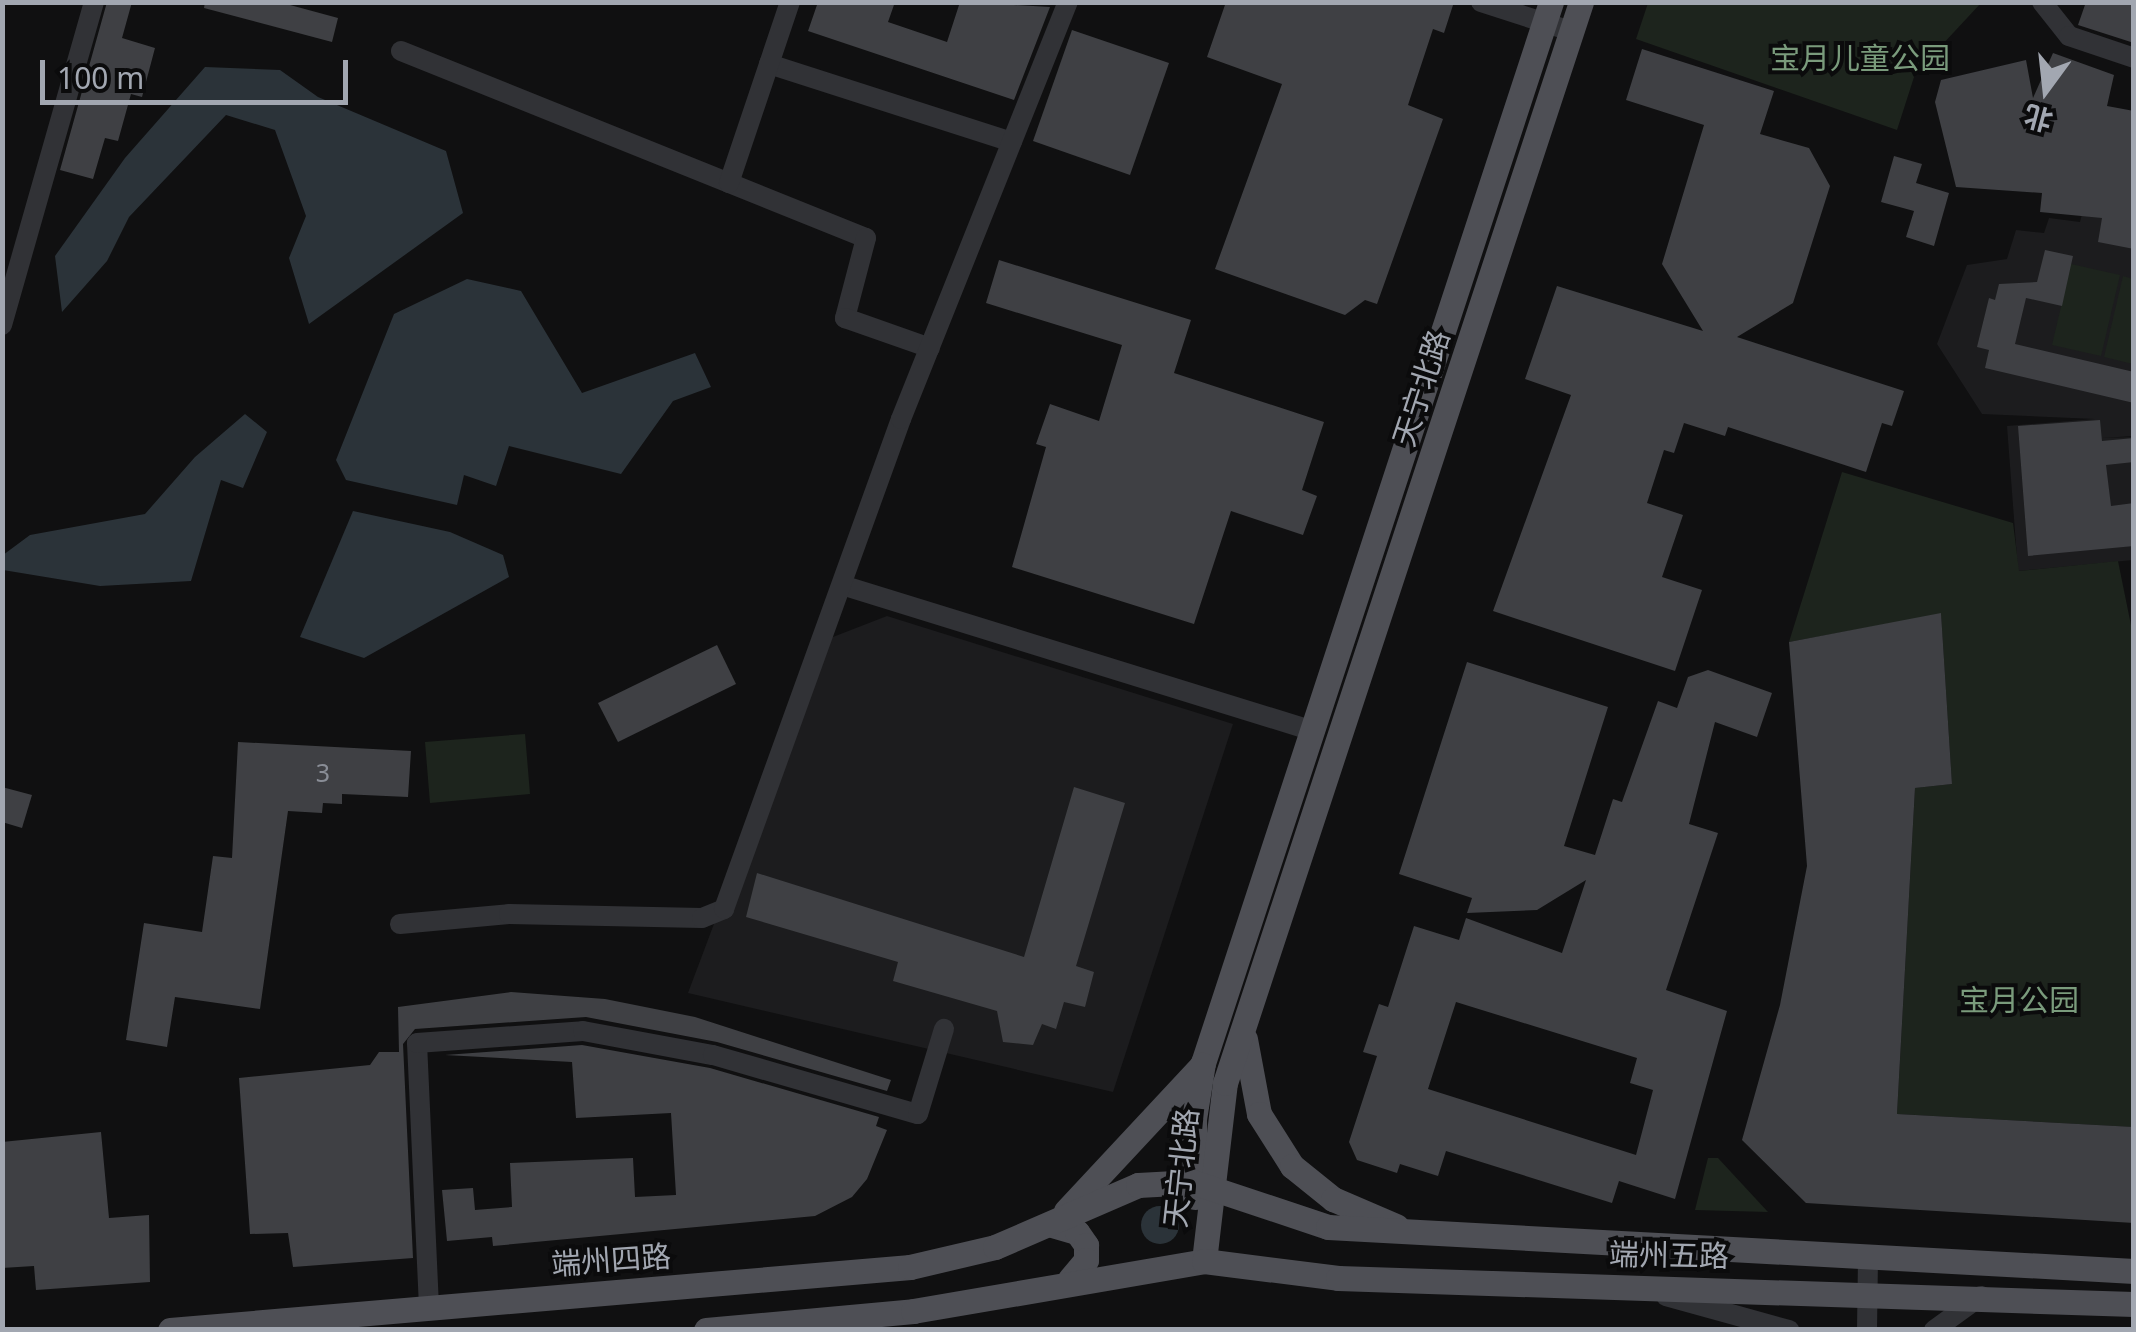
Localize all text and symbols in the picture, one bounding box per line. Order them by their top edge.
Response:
scale bar [45,40,352,102]
park label: 宝月儿童公园 [1770,40,1950,76]
north arrow [1996,40,2096,140]
text: 100 m [57,57,144,98]
text: 北 [2020,97,2057,141]
street label: 天宁北路 [1385,325,1457,451]
house number: 3 [316,757,330,787]
park label: 宝月公园 [1959,982,2079,1018]
street label: 天宁北路 [1157,1106,1205,1230]
street label: 端州五路 [1609,1236,1729,1274]
street label: 端州四路 [550,1238,672,1282]

